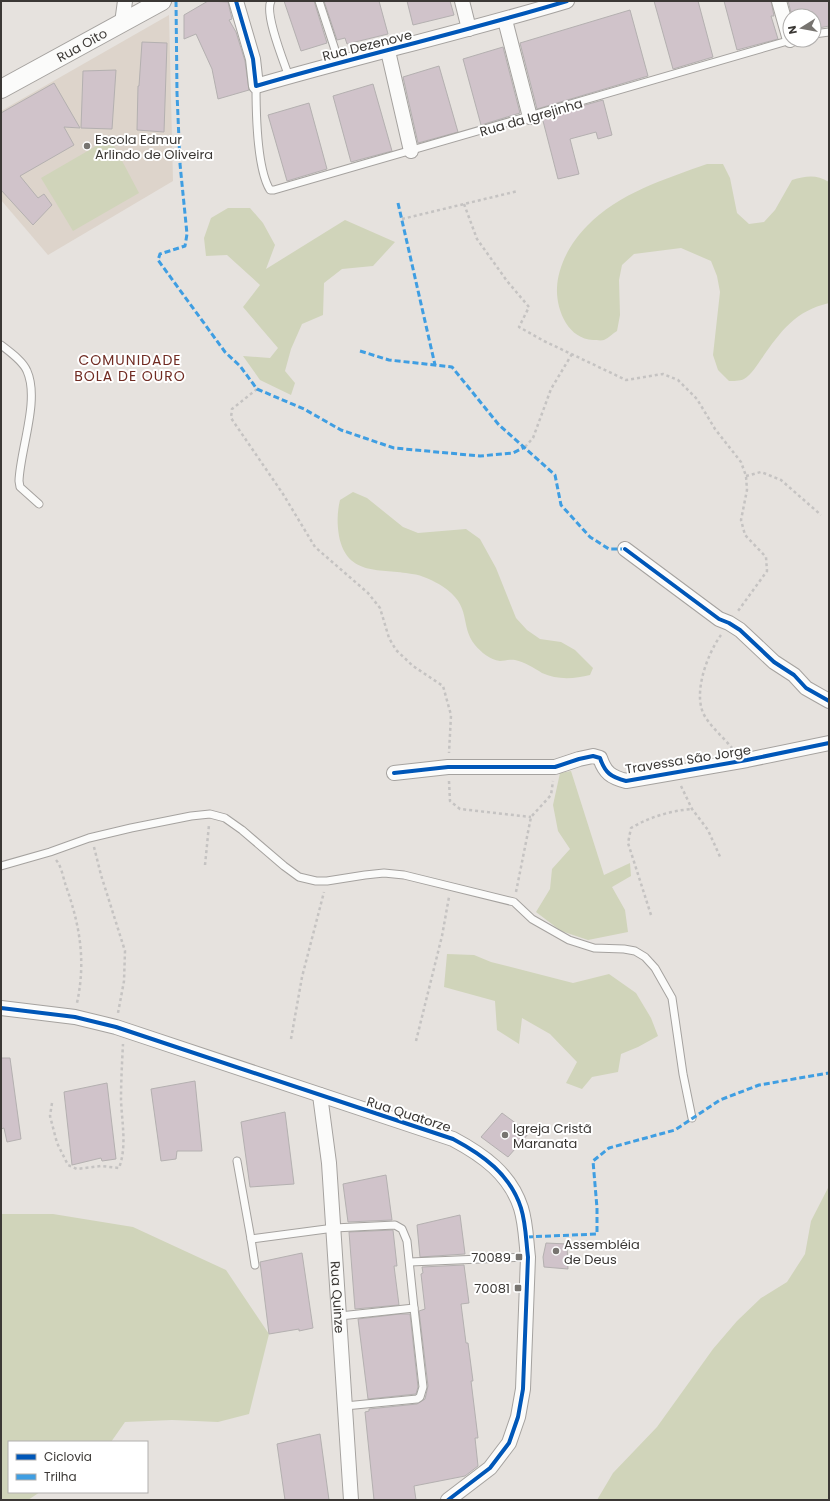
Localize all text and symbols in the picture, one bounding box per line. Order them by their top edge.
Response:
north arrow [782,8,822,48]
street label: Rua Oito [53,24,111,67]
text: N [784,24,801,35]
street label: Rua Dezenove [320,25,414,66]
street label: Rua da Igrejinha [477,94,585,141]
place label: Escola Edmur Arlindo de Oliveira [95,130,213,164]
marker: Escola Edmur Arlindo de Oliveira [82,141,92,151]
district label: COMUNIDADE BOLA DE OURO [74,350,186,386]
street label: Travessa São Jorge [624,740,752,779]
street label: Rua Quatorze [364,1092,453,1137]
place label: Igreja Cristã Maranata [513,1119,592,1153]
marker: Igreja Cristã Maranata [500,1130,510,1140]
place label: Assembléia de Deus [564,1235,640,1269]
marker: Assembléia de Deus [551,1246,561,1256]
place label: 70089 [471,1248,511,1267]
marker: 70089 [514,1252,524,1262]
street label: Rua Quinze [325,1260,349,1334]
place label: 70081 [474,1279,510,1298]
marker: 70081 [513,1283,523,1293]
legend [8,1441,148,1493]
text: Ciclovia [44,1448,92,1465]
text: Trilha [44,1468,77,1485]

